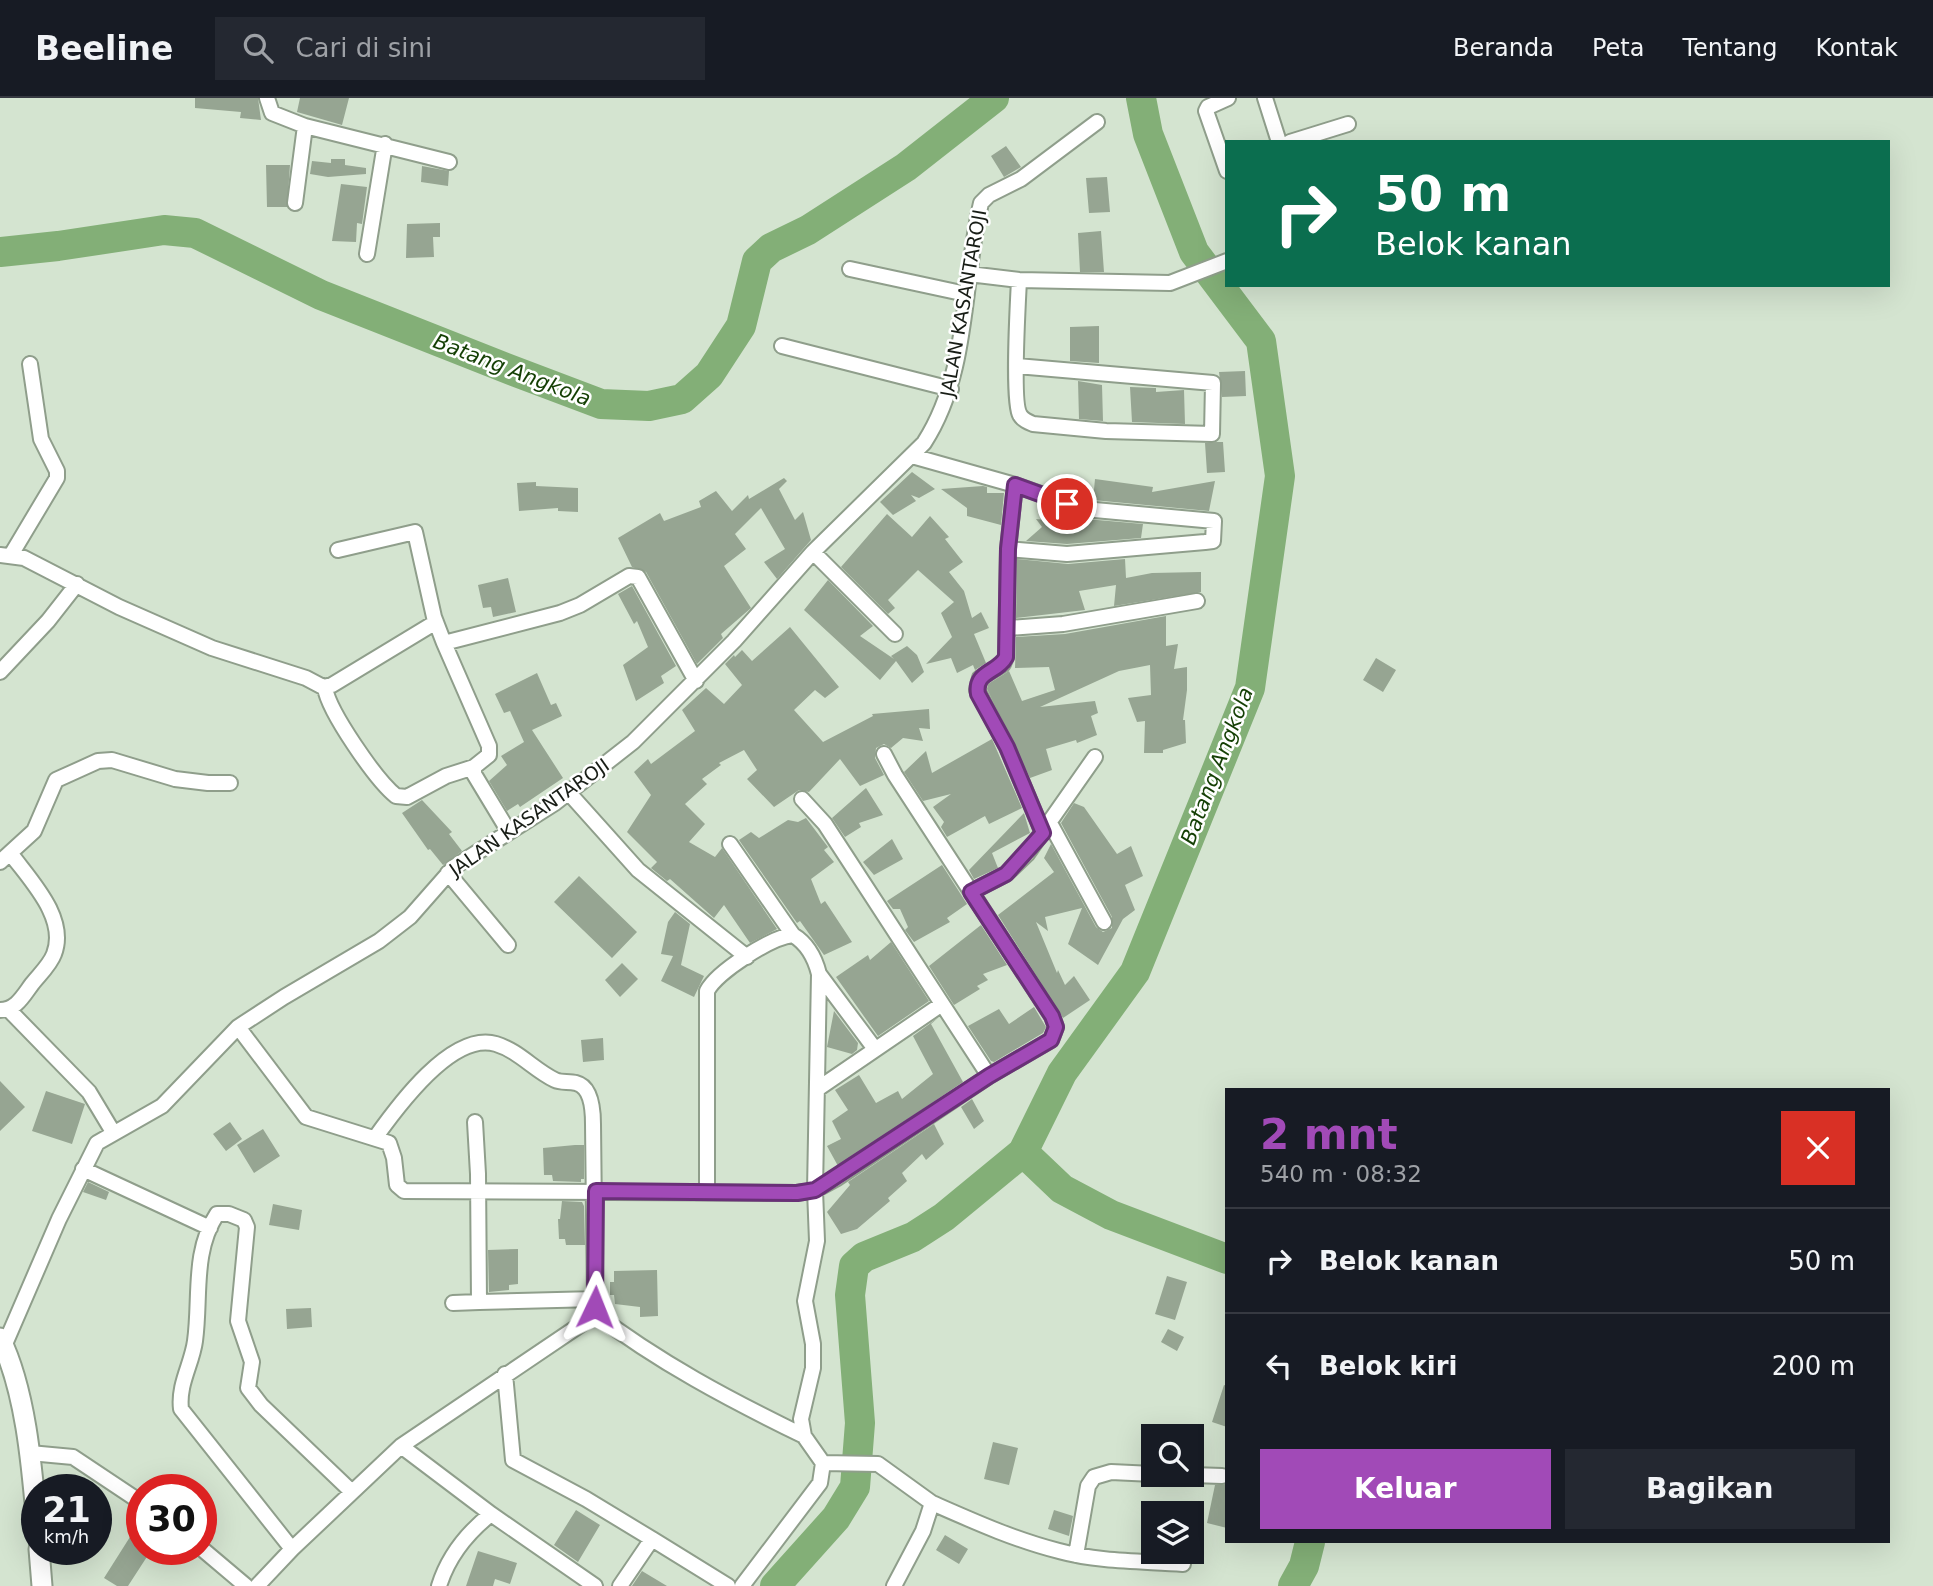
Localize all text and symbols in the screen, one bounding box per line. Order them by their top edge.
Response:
search box [215,17,705,80]
text: Beeline [35,29,173,68]
icon: search [239,29,277,67]
text: Cari di sini [295,33,432,63]
text: Beranda [1453,34,1554,62]
text: Peta [1592,34,1644,62]
text: Tentang [1682,34,1778,62]
text: Kontak [1816,34,1898,62]
text: 50 m [1375,166,1511,223]
icon: right [1260,168,1351,259]
street label: JALAN KASANTAROJI [936,208,990,399]
text: Belok kanan [1375,225,1572,263]
water label: Batang Angkola [430,329,594,411]
pin [1037,474,1097,534]
icon: arrive [1048,485,1086,523]
water label: Batang Angkola [1176,684,1258,848]
street label: JALAN KASANTAROJI [444,754,613,881]
text: 2 mnt [1260,1110,1398,1159]
button: close [1781,1111,1855,1185]
text: 540 m · 08:32 [1260,1161,1422,1187]
icon: right [1260,1242,1298,1280]
text: Belok kanan [1319,1246,1499,1276]
text: 50 m [1788,1246,1855,1276]
position arrow [558,1270,632,1344]
icon: left [1260,1347,1298,1385]
text: Belok kiri [1319,1351,1458,1381]
text: 200 m [1772,1351,1855,1381]
map controls [1141,1424,1204,1564]
button: search [1141,1424,1204,1487]
button: Keluar [1260,1449,1551,1529]
button: Bagikan [1565,1449,1855,1529]
speed limit sign: 30 [126,1474,217,1565]
text: 21 [42,1490,91,1530]
button: layers [1141,1501,1204,1564]
text: km/h [44,1526,89,1547]

